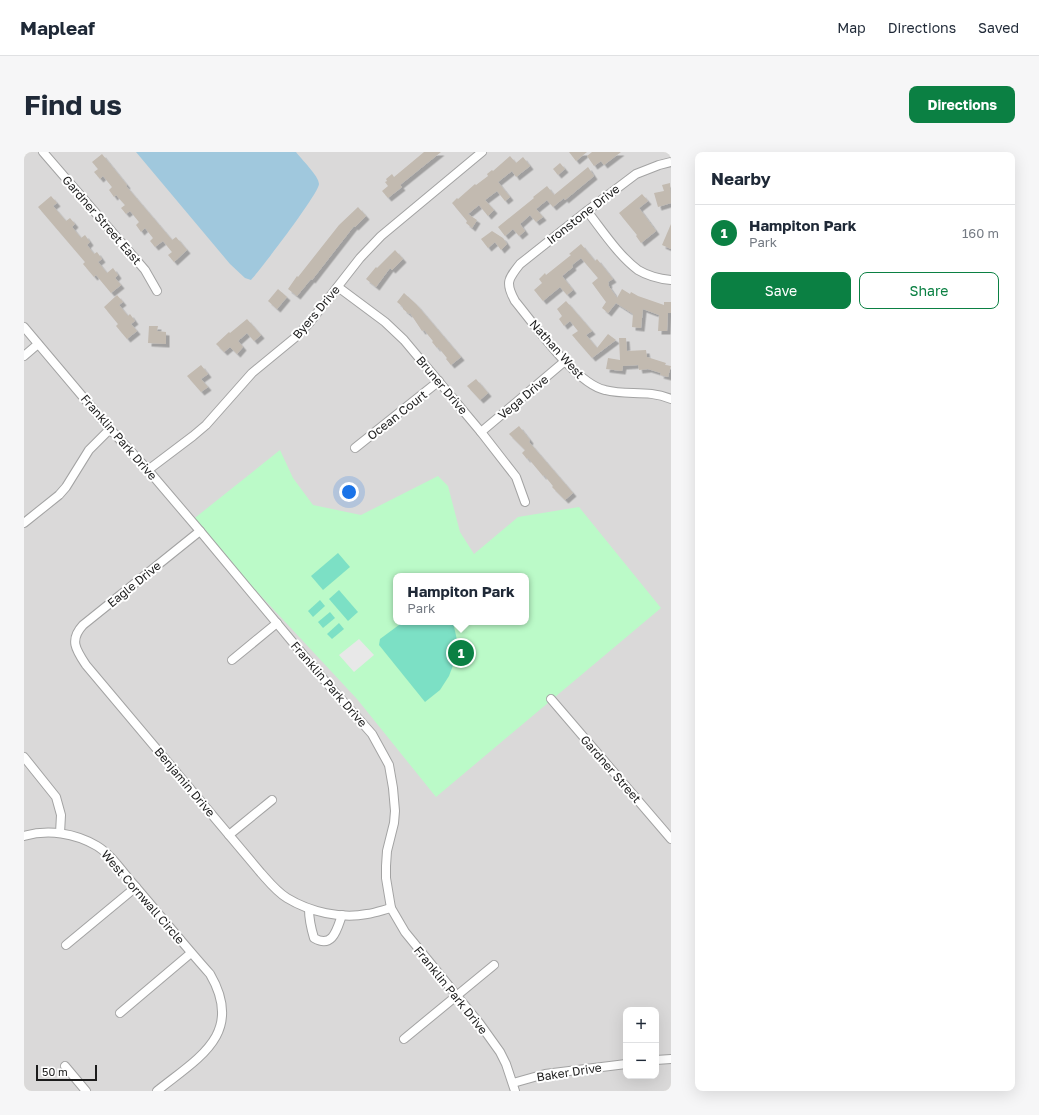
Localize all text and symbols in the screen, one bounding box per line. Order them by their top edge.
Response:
text: Mapleaf [20,16,95,39]
text: Map [837,19,866,36]
text: Directions [888,19,956,36]
text: Saved [978,19,1019,36]
button: Directions [909,86,1015,123]
text: Find us [24,88,122,121]
text: Nearby [711,168,771,189]
street label: Gardner Street East [59,172,145,268]
street label: Ironstone Drive [544,181,622,247]
text: Hampiton Park [749,216,856,234]
text: 1 [721,225,727,241]
text: 160 m [962,225,999,241]
text: Park [749,234,777,250]
button: Save [711,272,851,309]
button: Share [859,272,999,309]
street label: Byers Drive [289,282,343,342]
street label: Nathan West [527,316,588,382]
street label: Bruner Drive [413,353,471,417]
street label: Vega Drive [495,372,551,422]
street label: Ocean Court [364,387,430,443]
street label: Franklin Park Drive [78,391,160,483]
your location [339,482,359,502]
street label: Eagle Drive [104,558,164,610]
popup [393,573,529,625]
text: Hampiton Park [407,582,515,600]
text: Park [407,600,435,616]
street label: Franklin Park Drive [288,638,370,730]
pin: 1 [448,638,474,668]
street label: Gardner Street [578,732,645,806]
street label: Benjamin Drive [152,744,219,820]
street label: West Cornwall Circle [98,847,188,947]
street label: Franklin Park Drive [411,943,491,1037]
map controls [623,1007,659,1079]
button: + [623,1007,659,1043]
button: − [623,1043,659,1079]
street label: Baker Drive [535,1059,603,1085]
scale bar [36,1063,97,1082]
text: 50 m [42,1065,68,1078]

